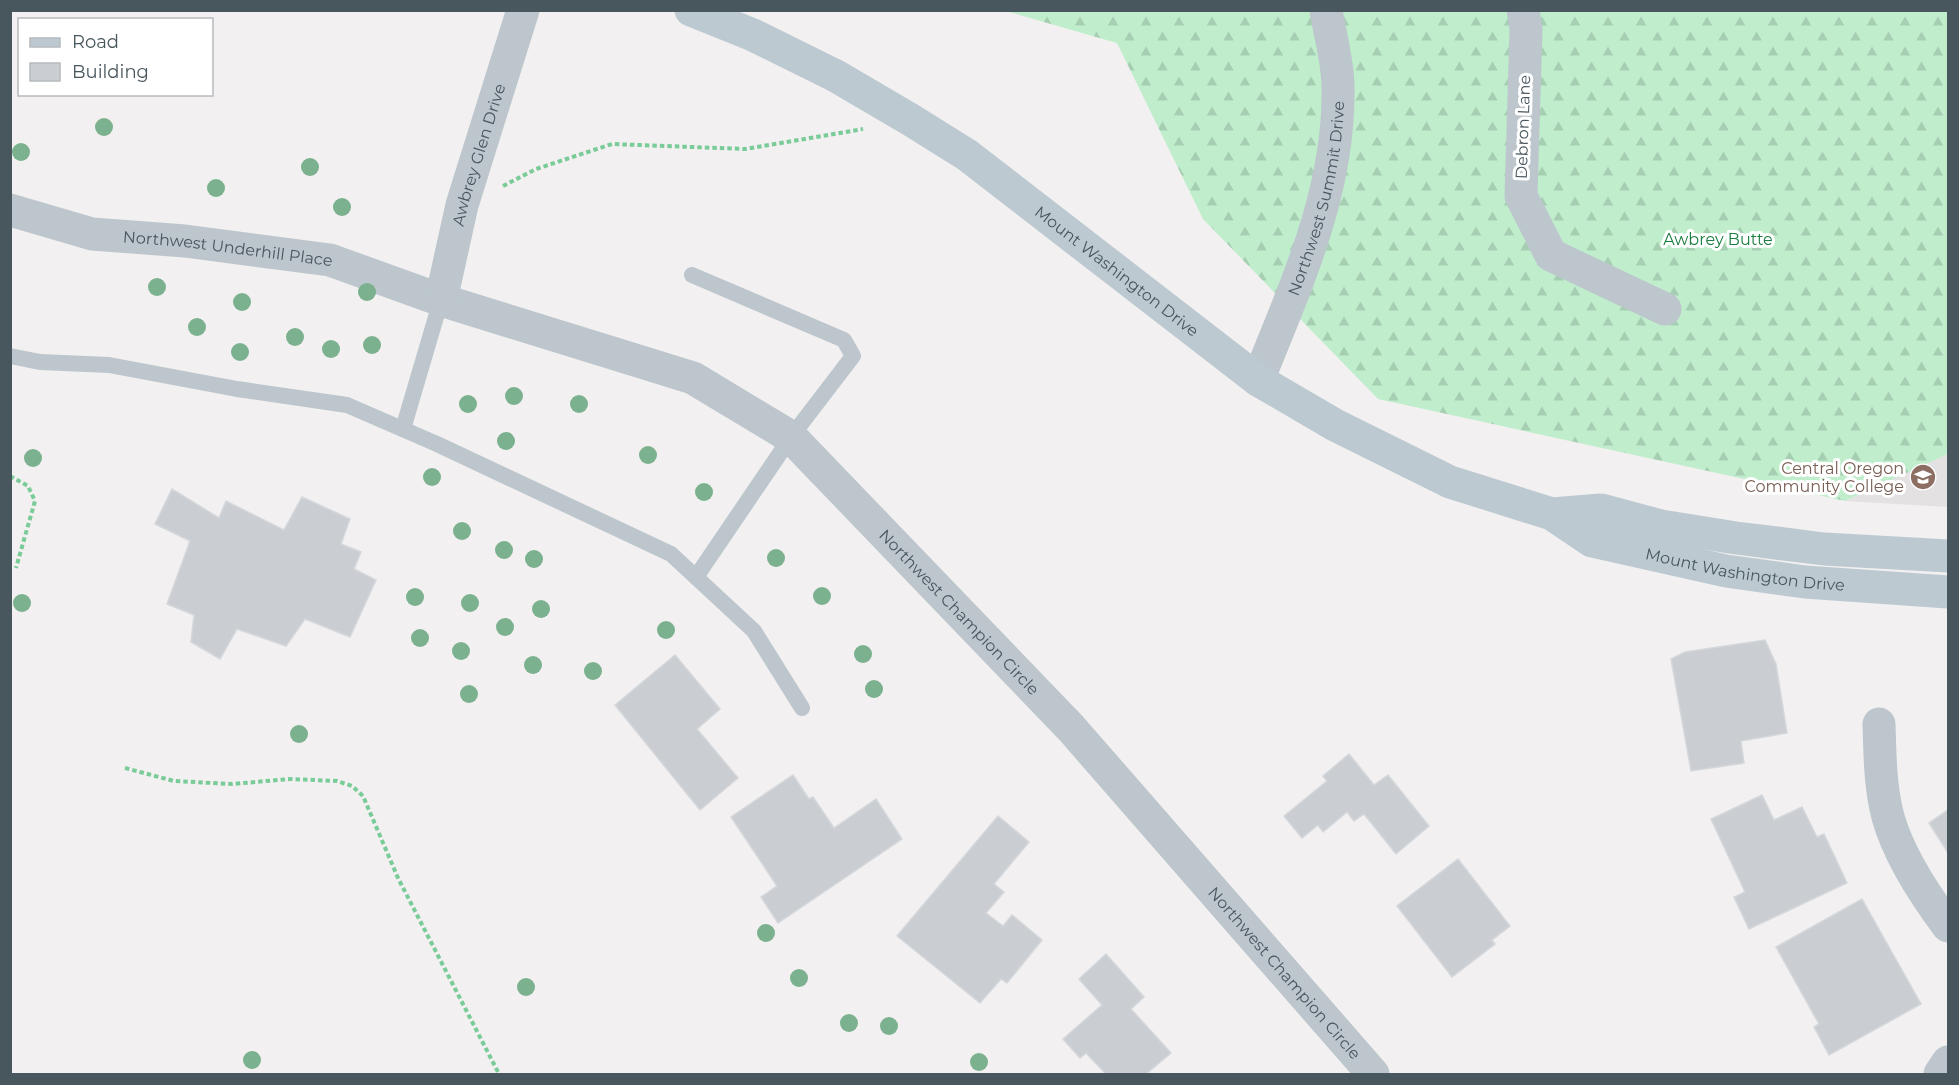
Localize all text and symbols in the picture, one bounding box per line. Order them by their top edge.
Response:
legend [18,18,213,96]
text: Road [72,31,119,53]
text: Building [72,61,149,83]
street label: Debron Lane [1512,75,1534,179]
street label: Awbrey Glen Drive [448,81,509,228]
street label: Northwest Summit Drive [1283,101,1348,298]
street label: Mount Washington Drive [1031,202,1203,340]
street label: Northwest Underhill Place [122,227,334,270]
park label: Awbrey Butte [1663,230,1773,249]
place label: Central Oregon Community College [1745,459,1904,496]
school or university icon: Central Oregon Community College [1908,462,1938,492]
street label: Northwest Champion Circle [875,525,1043,699]
street label: Mount Washington Drive [1644,544,1846,594]
street label: Northwest Champion Circle [1204,883,1365,1063]

